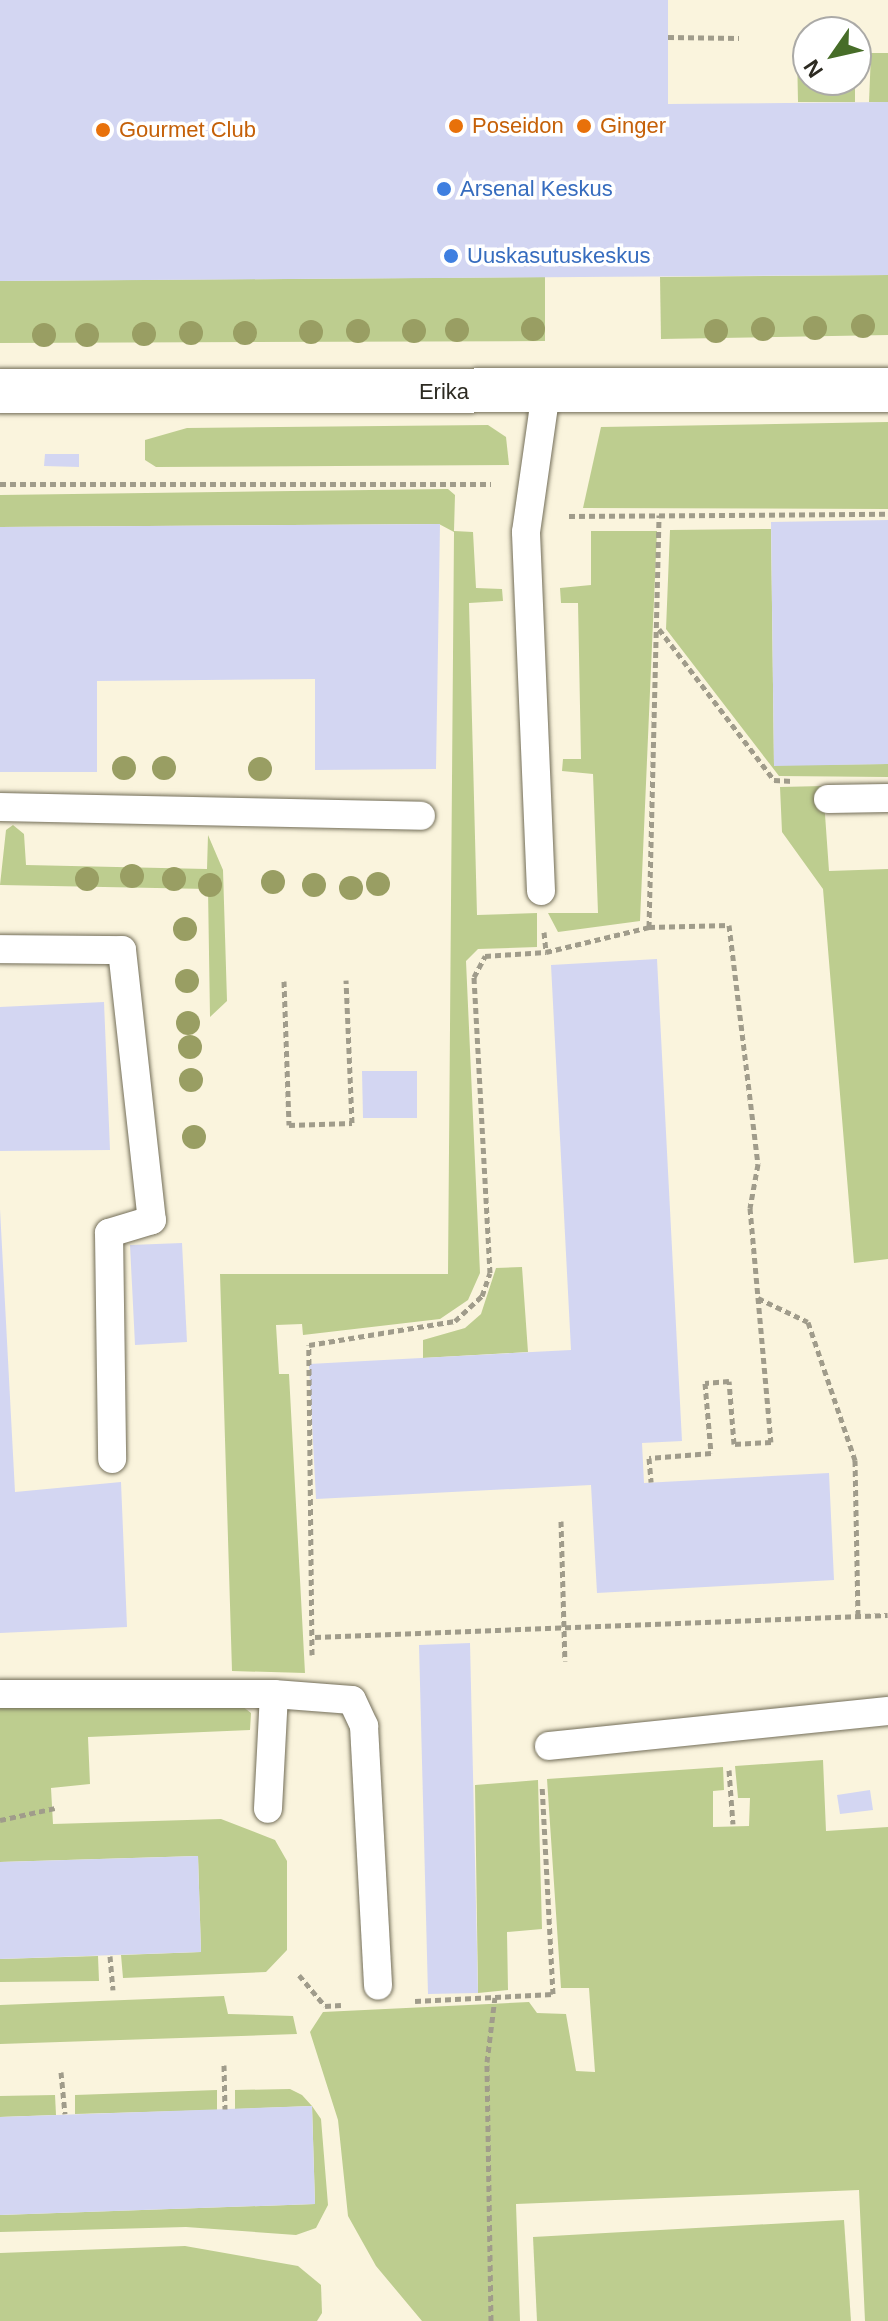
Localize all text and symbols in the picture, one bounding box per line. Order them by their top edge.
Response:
north arrow [792,16,872,96]
text: N [799,55,828,82]
place label: Poseidon [472,113,564,139]
place label: Ginger [600,113,666,139]
place label: Gourmet Club [119,117,256,143]
marker: Poseidon [447,117,465,135]
marker: Ginger [575,117,593,135]
marker: Gourmet Club [94,121,112,139]
place label: Arsenal Keskus [460,176,613,202]
marker: Arsenal Keskus [435,180,453,198]
place label: Uuskasutuskeskus [467,243,650,269]
marker: Uuskasutuskeskus [442,247,460,265]
street label: Erika [419,379,469,405]

